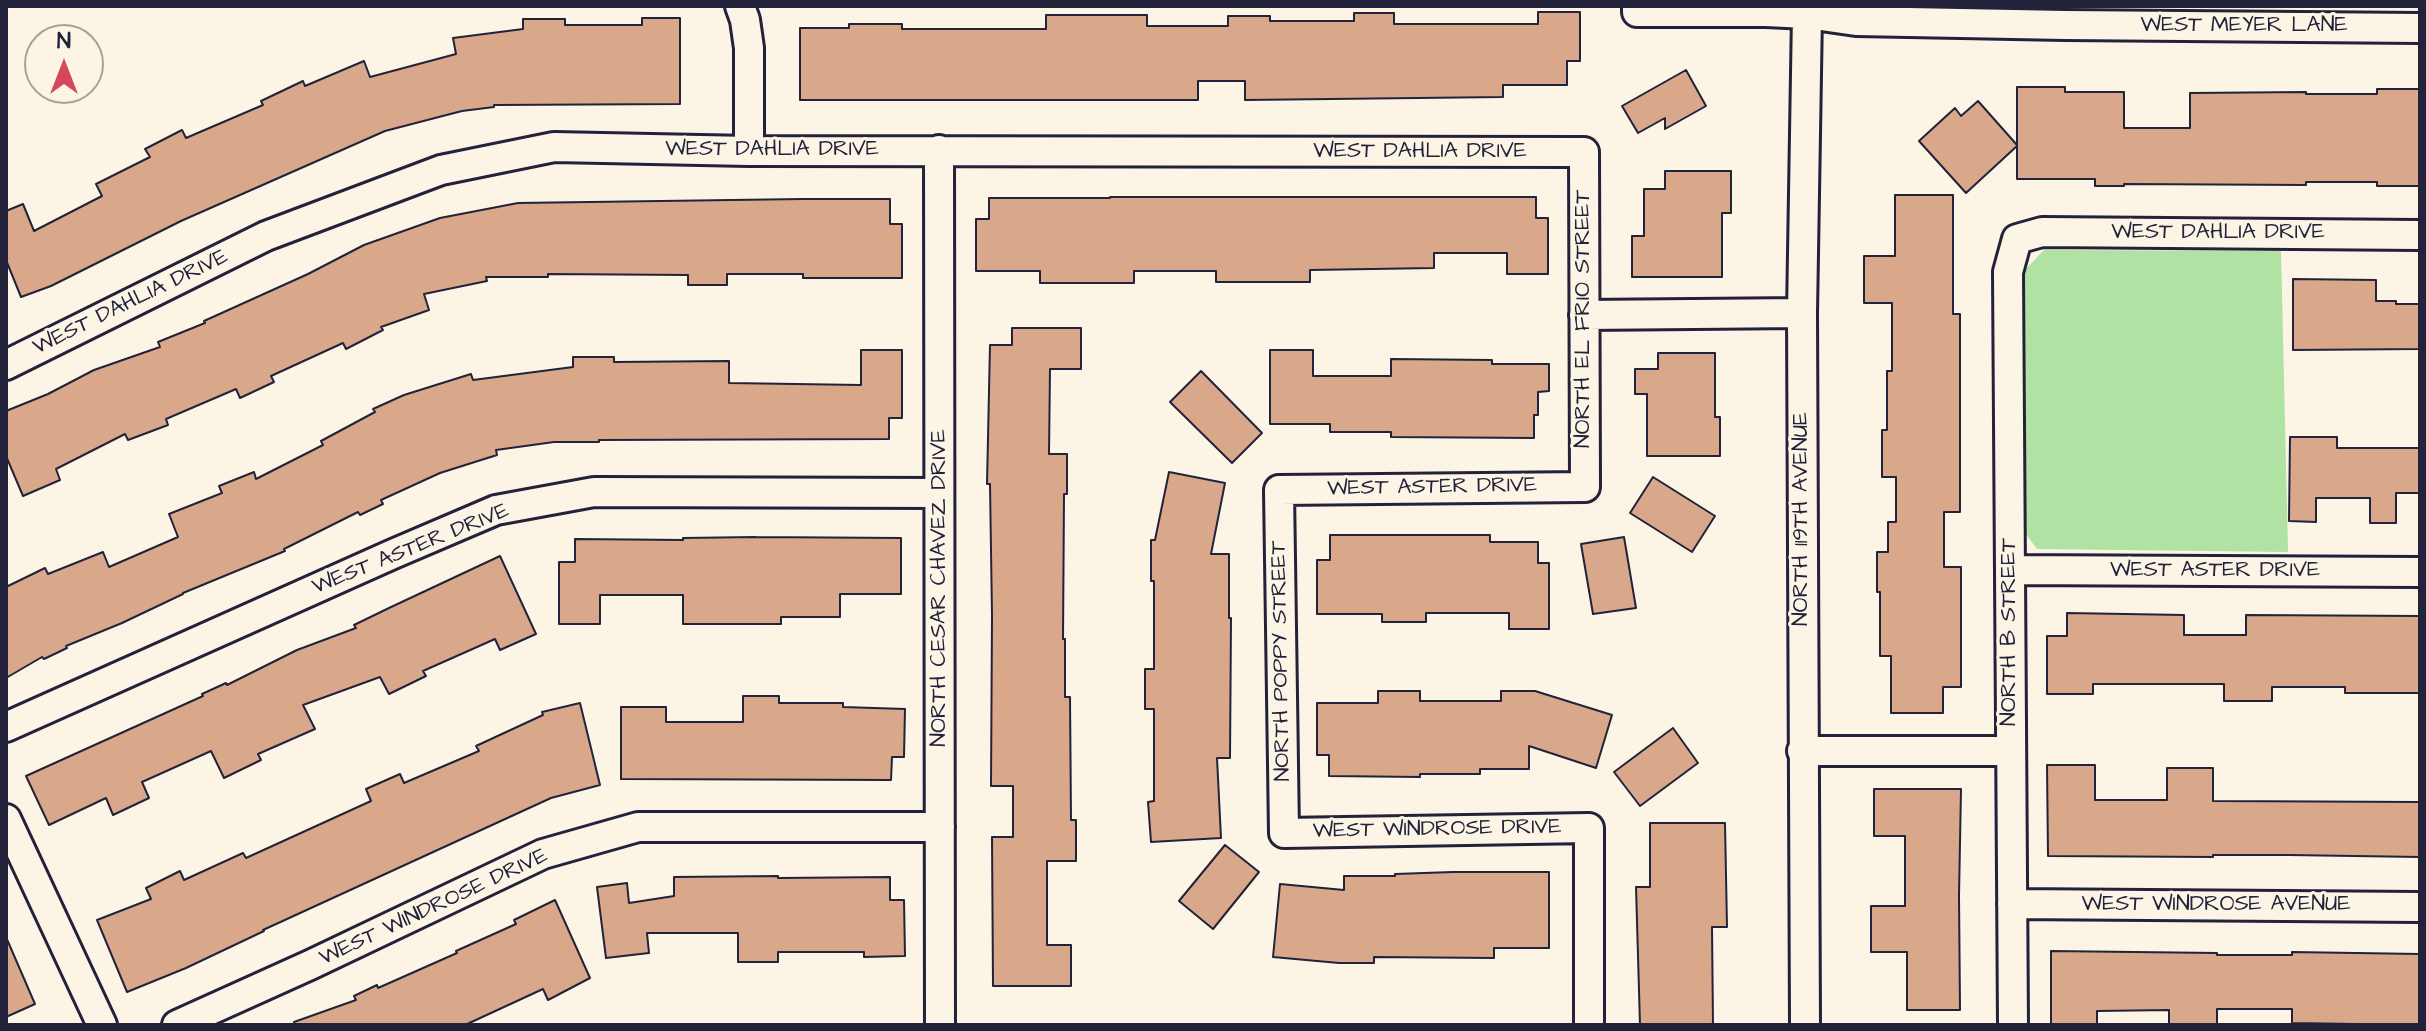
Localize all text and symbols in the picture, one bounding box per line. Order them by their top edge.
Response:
street label: WEST MEYER LANE [2141,13,2347,39]
north arrow [24,24,104,104]
text: N [57,26,71,57]
street label: WEST DAHLIA DRIVE [665,137,879,163]
street label: WEST DAHLIA DRIVE [1313,139,1527,165]
street label: NORTH EL FRIO STREET [1571,190,1597,448]
street label: WEST DAHLIA DRIVE [2111,220,2325,246]
street label: WEST DAHLIA DRIVE [29,244,233,362]
street label: NORTH 119TH AVENUE [1789,412,1815,626]
street label: NORTH CESAR CHAVEZ DRIVE [927,429,953,747]
street label: WEST ASTER DRIVE [1327,473,1537,503]
street label: WEST ASTER DRIVE [309,498,513,602]
street label: NORTH B STREET [1997,538,2023,726]
street label: NORTH POPPY STREET [1267,540,1297,782]
street label: WEST ASTER DRIVE [2110,558,2320,584]
street label: WEST WINDROSE DRIVE [1312,815,1562,845]
street label: WEST WINDROSE DRIVE [316,843,552,973]
street label: WEST WINDROSE AVENUE [2082,892,2350,918]

